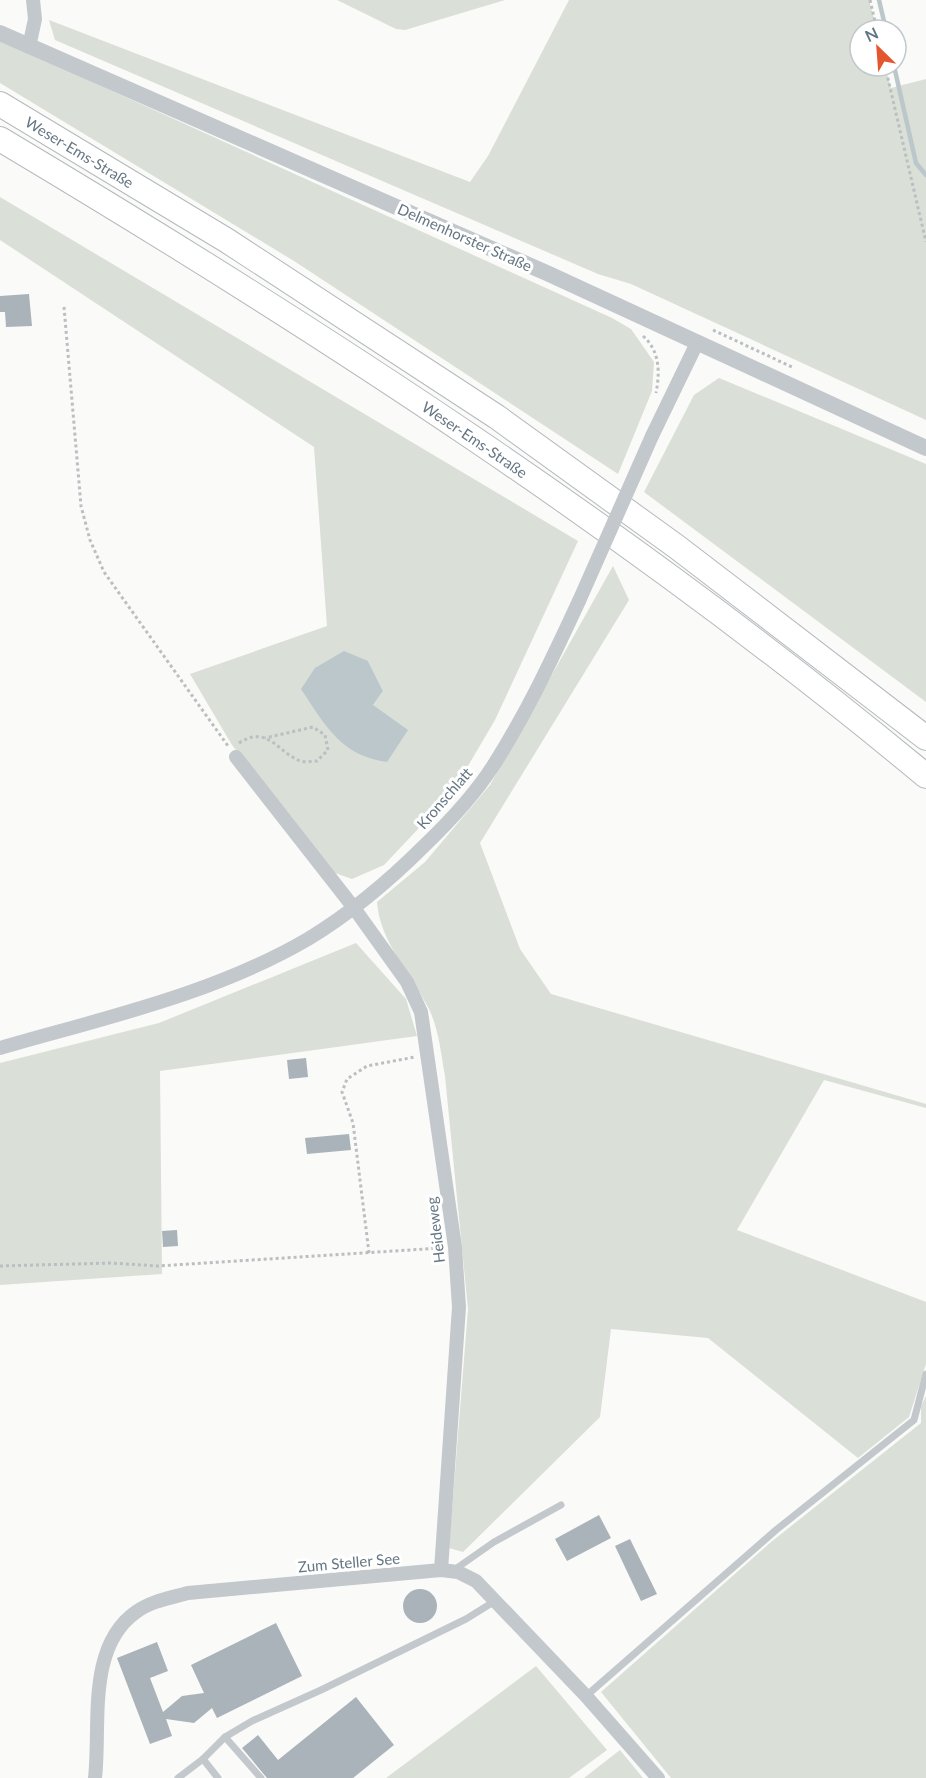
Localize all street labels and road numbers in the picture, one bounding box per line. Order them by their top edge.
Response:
street label: Weser-Ems-Straße [22,112,137,191]
street label: Delmenhorster Straße [395,199,535,275]
street label: Weser-Ems-Straße [419,397,531,482]
street label: Kronschlatt [413,763,476,832]
street label: Heideweg [422,1196,448,1264]
street label: Zum Steller See [297,1549,401,1575]

